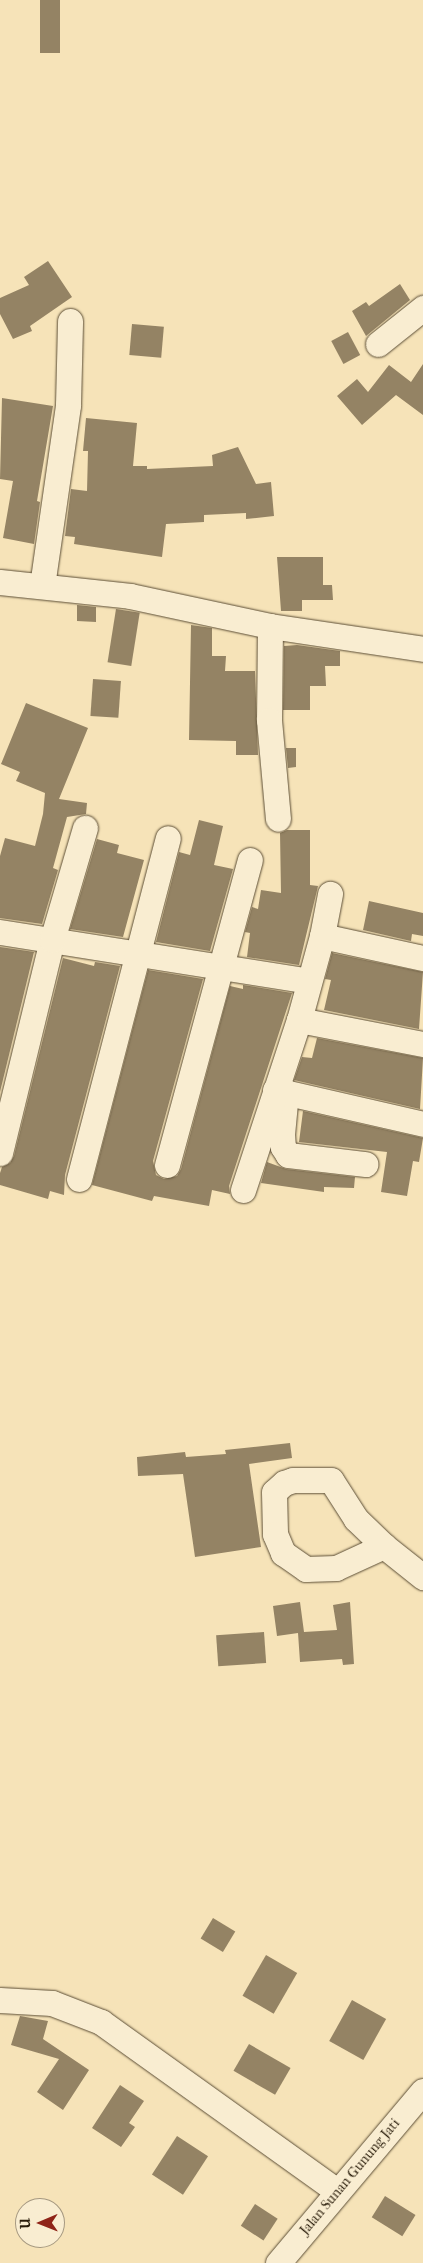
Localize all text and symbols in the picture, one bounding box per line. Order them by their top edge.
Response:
street label: Jalan Sunan Gunung Jati [296,2115,404,2239]
north arrow [15,2198,65,2248]
text: U [17,2218,34,2229]

